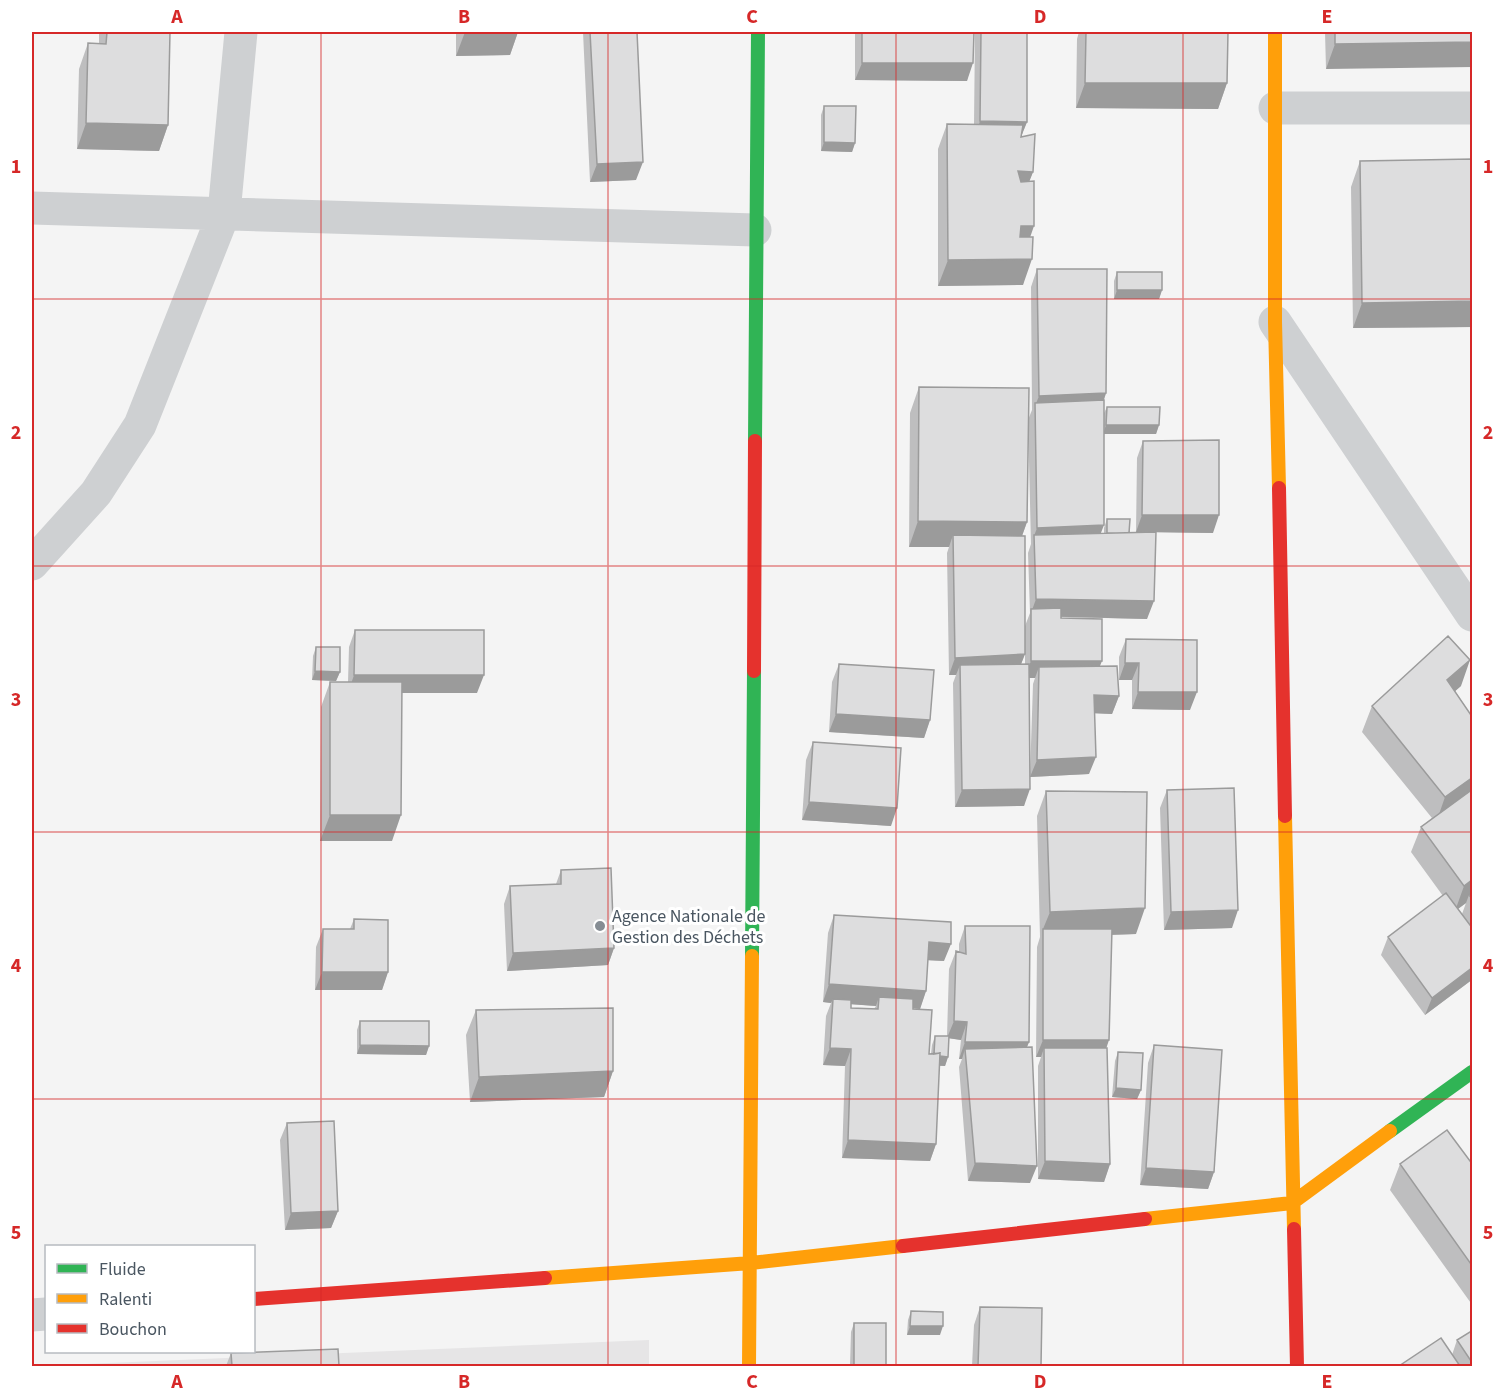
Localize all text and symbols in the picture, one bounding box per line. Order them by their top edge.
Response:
text: A [170,3,183,31]
text: B [458,3,470,31]
text: C [746,3,758,31]
text: D [1034,3,1046,31]
text: E [1322,3,1332,31]
text: 1 [11,153,21,181]
text: 1 [1483,153,1493,181]
text: 2 [11,419,21,447]
text: 2 [1483,419,1493,447]
text: 3 [11,686,21,714]
text: 3 [1483,686,1493,714]
place label: Agence Nationale de Gestion des Déchets [612,904,765,950]
marker: Agence Nationale de Gestion des Déchets [593,919,607,933]
text: 4 [11,952,22,980]
text: 4 [1483,952,1494,980]
text: 5 [11,1219,21,1247]
text: 5 [1483,1219,1493,1247]
legend [45,1245,255,1353]
text: Fluide [99,1257,146,1282]
text: Ralenti [99,1287,152,1312]
text: Bouchon [99,1317,167,1342]
text: A [170,1368,183,1396]
text: B [458,1368,470,1396]
text: C [746,1368,758,1396]
text: D [1034,1368,1046,1396]
text: E [1322,1368,1332,1396]

